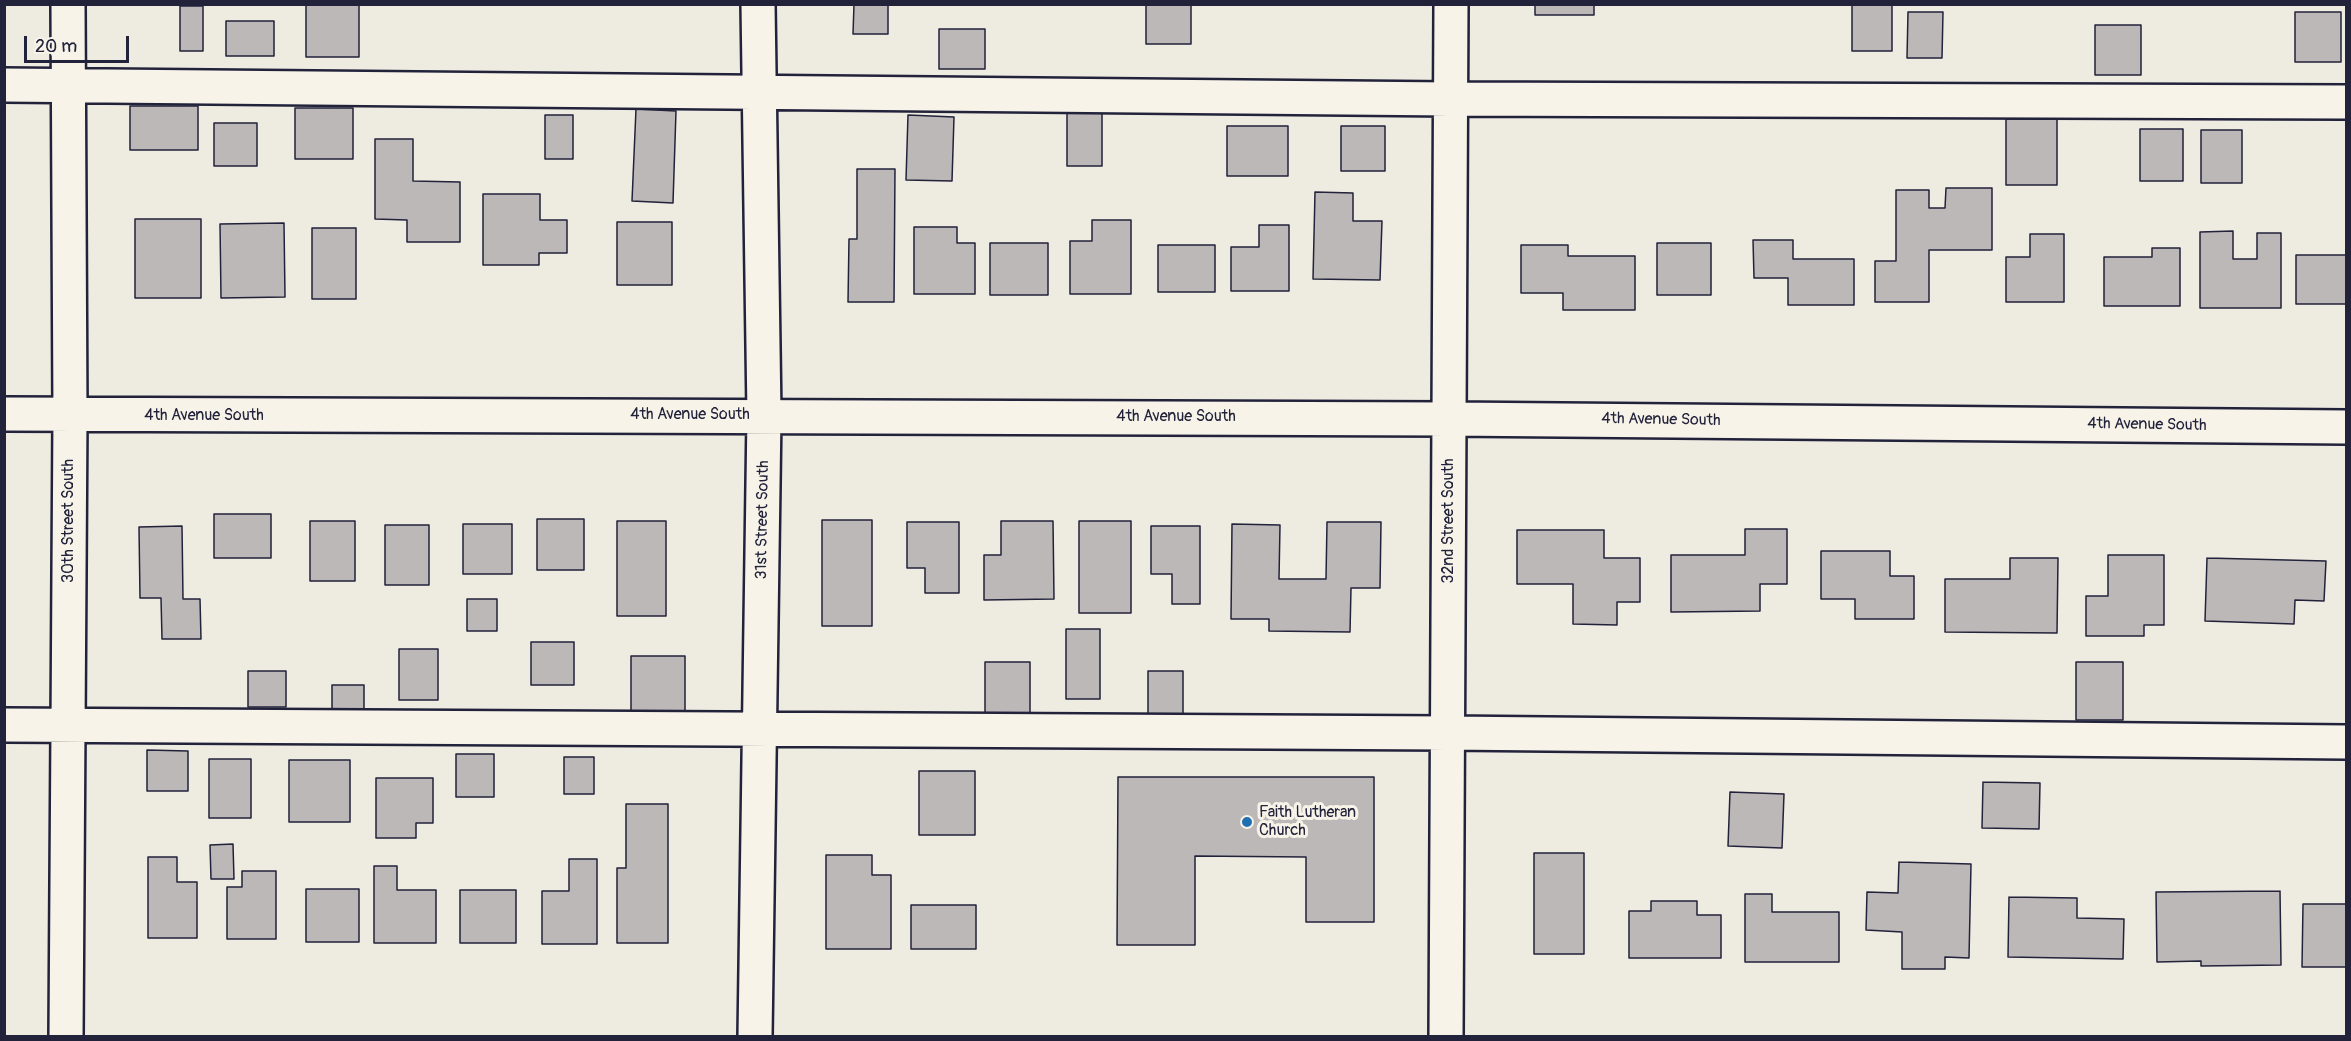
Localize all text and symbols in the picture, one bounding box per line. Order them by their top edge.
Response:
scale bar [27,24,132,62]
text: 20 m [35,35,77,58]
street label: 4th Avenue South [630,405,750,425]
street label: 4th Avenue South [144,406,264,426]
street label: 4th Avenue South [1116,407,1236,427]
street label: 4th Avenue South [1601,409,1721,431]
street label: 4th Avenue South [2087,414,2207,436]
street label: 32nd Street South [1439,458,1459,584]
street label: 30th Street South [59,459,79,583]
street label: 31st Street South [752,460,774,580]
place label: Faith Lutheran Church [1259,803,1356,841]
marker: Faith Lutheran Church [1240,815,1254,829]

